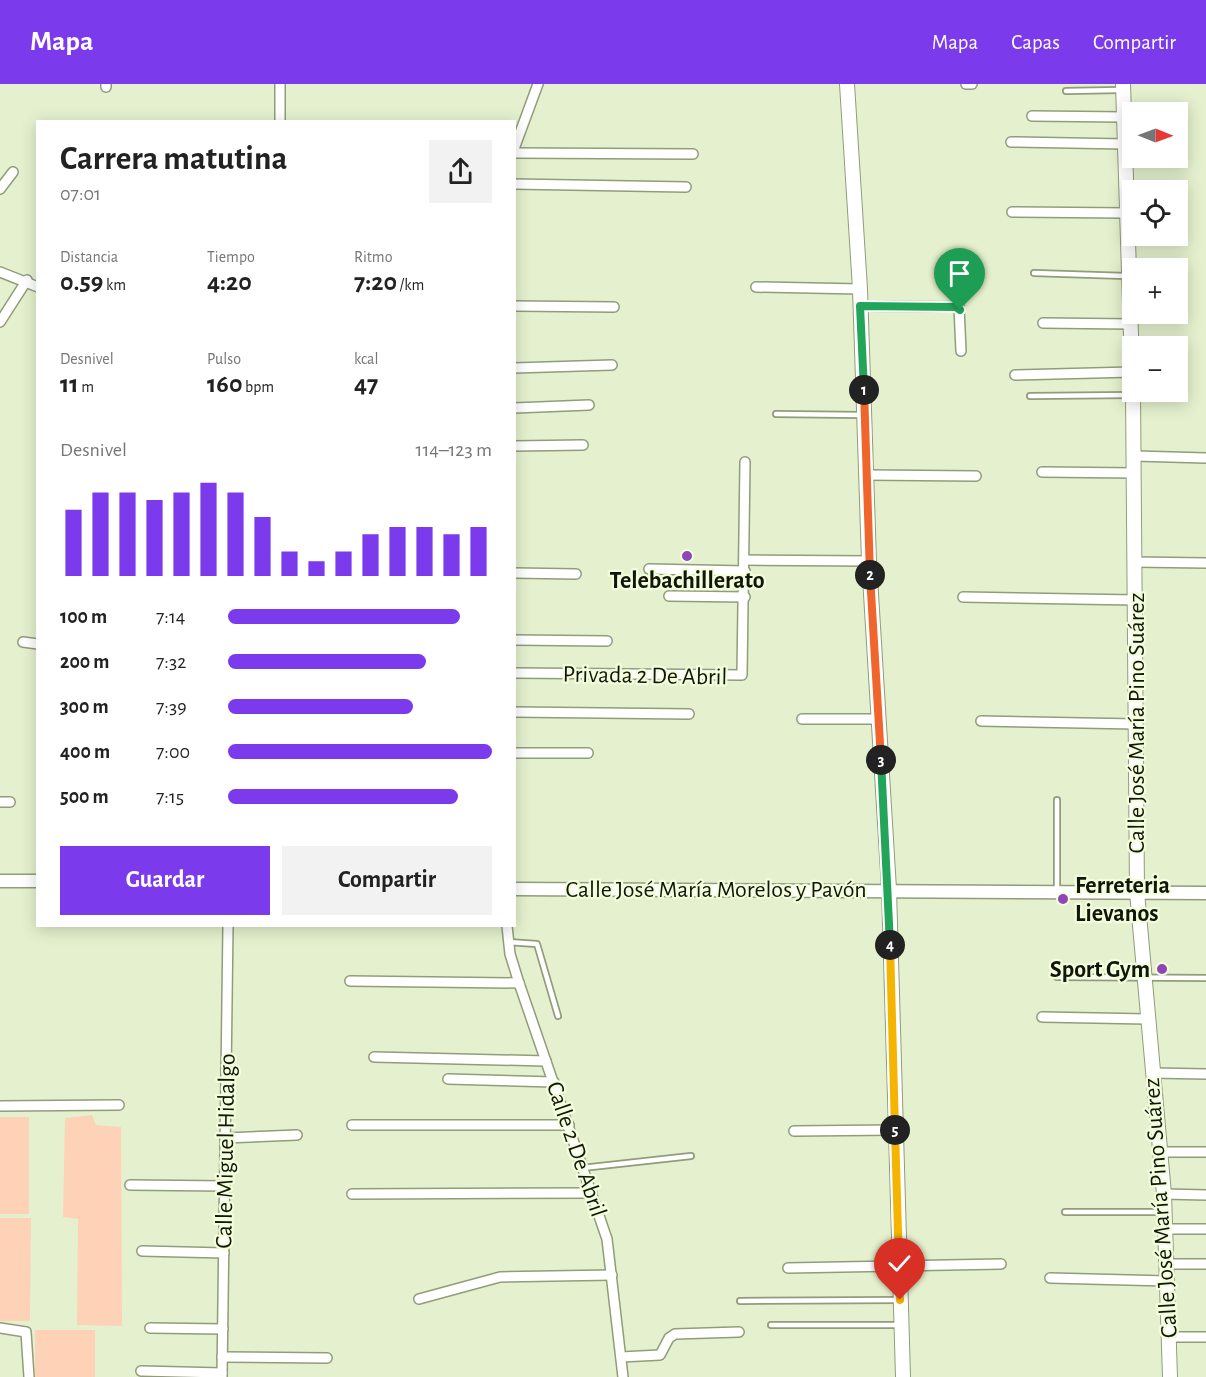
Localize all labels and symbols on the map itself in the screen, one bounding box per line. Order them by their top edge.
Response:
north arrow [1122,102,1188,168]
pin [934,248,985,310]
pin: 1 [849,375,879,405]
marker: Telebachillerato [680,549,694,563]
pin: 2 [855,560,885,590]
place label: Telebachillerato [609,569,765,593]
street label: Calle José María Pino Suárez [1125,593,1149,853]
street label: Privada 2 De Abril [562,663,728,689]
pin: 3 [866,745,896,775]
place label: Ferreteria Lievanos [1075,874,1170,926]
street label: Calle José María Morelos y Pavón [565,878,867,902]
marker: Ferreteria Lievanos [1056,892,1070,906]
pin: 4 [875,930,905,960]
place label: Sport Gym [1050,958,1150,982]
marker: Sport Gym [1155,962,1169,976]
street label: Calle Miguel Hidalgo [212,1053,240,1249]
street label: Calle José María Pino Suárez [1140,1077,1182,1339]
street label: Calle 2 De Abril [542,1079,610,1220]
pin: 5 [880,1115,910,1145]
pin [874,1238,925,1300]

